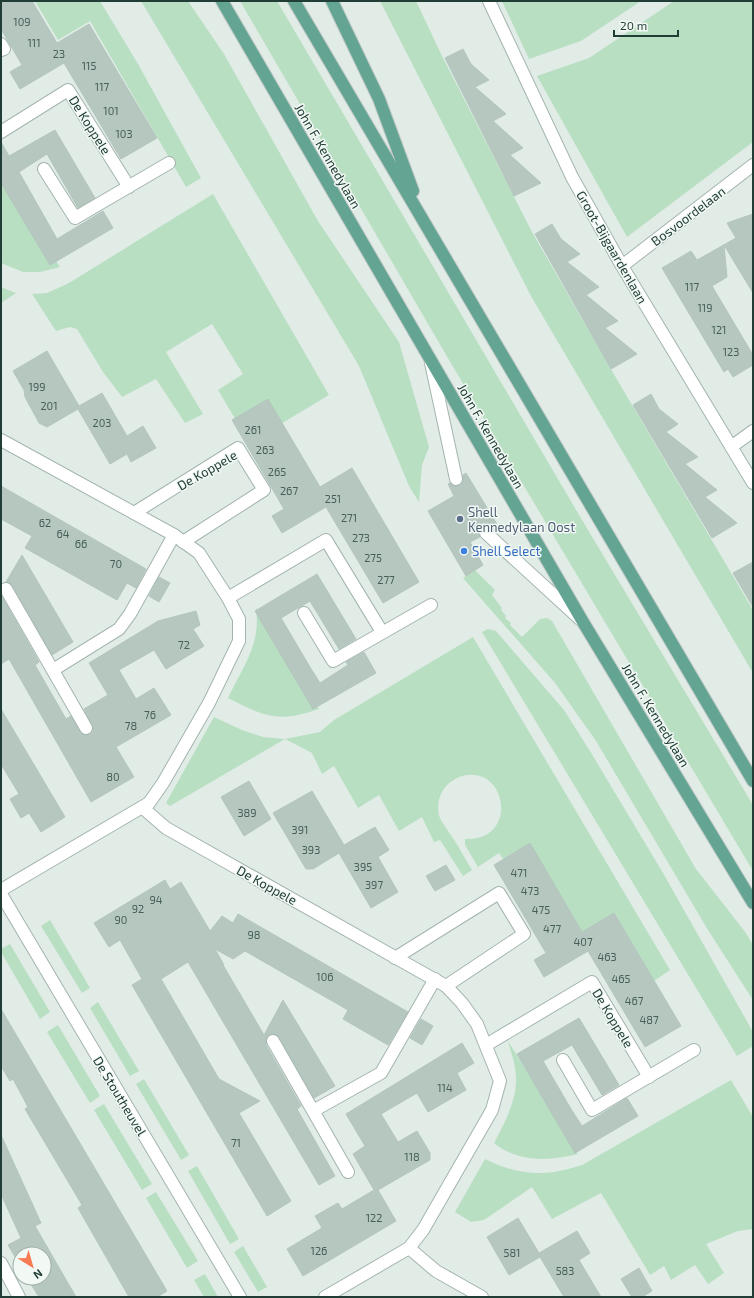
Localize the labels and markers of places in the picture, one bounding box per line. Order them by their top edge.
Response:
place label: Shell Kennedylaan Oost [468,504,575,535]
marker: Shell Kennedylaan Oost [455,514,465,524]
place label: Shell Select [472,543,541,559]
marker: Shell Select [459,546,469,556]

